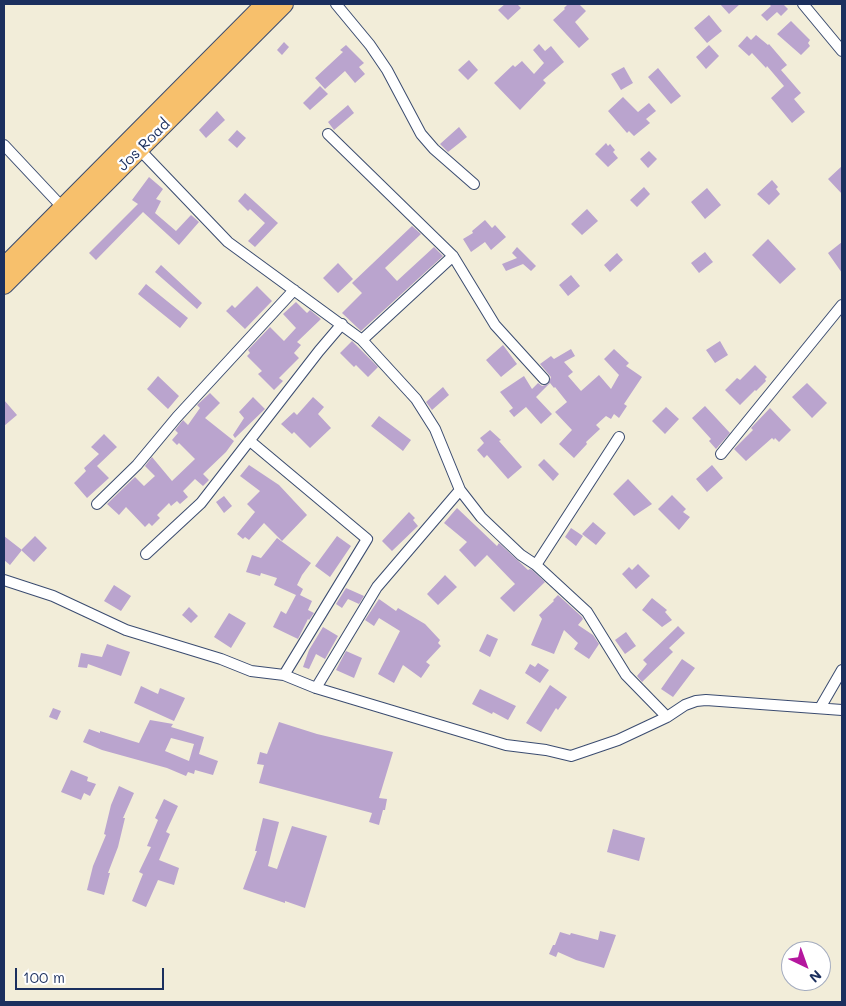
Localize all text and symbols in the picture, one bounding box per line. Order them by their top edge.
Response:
street label: Jos Road [114,115,174,175]
north arrow [781,941,831,991]
scale bar [18,958,166,990]
text: N [805,966,826,987]
text: 100 m [23,967,65,987]

